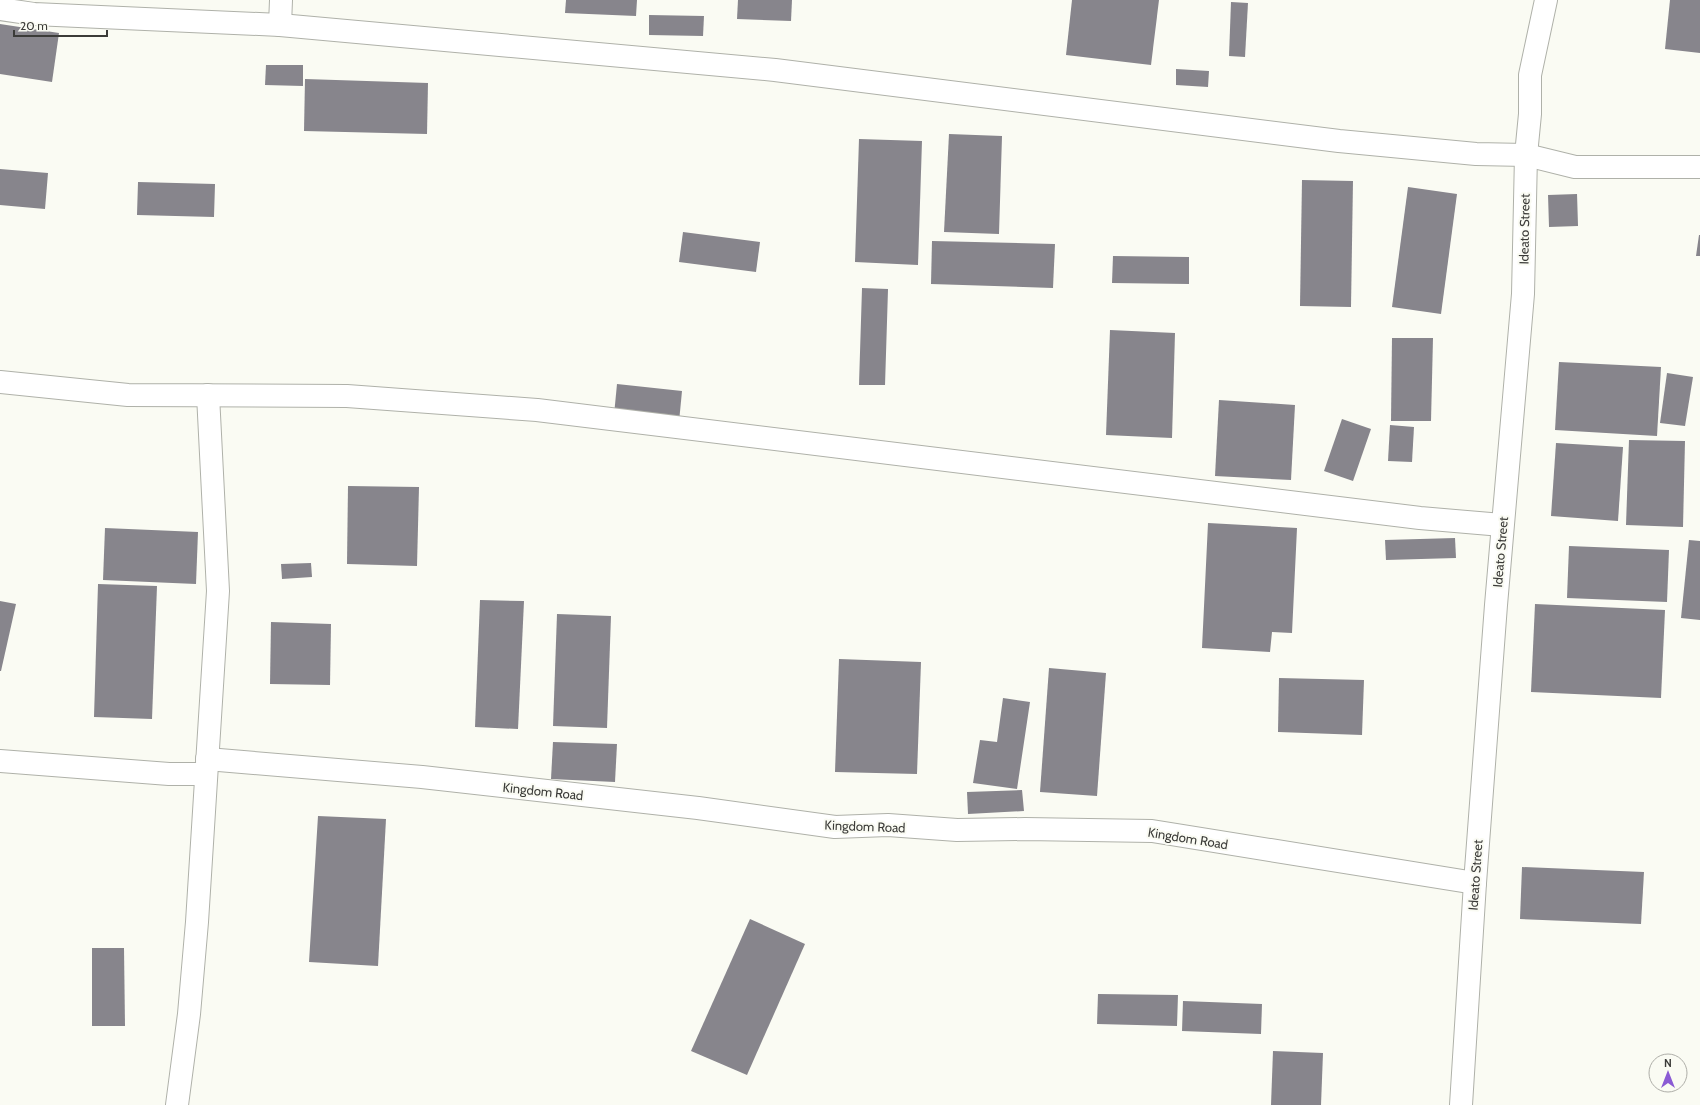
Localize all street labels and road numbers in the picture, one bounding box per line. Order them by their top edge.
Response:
street label: Ideato Street [1515,193,1533,265]
street label: Ideato Street [1489,515,1511,588]
street label: Kingdom Road [502,779,584,803]
street label: Kingdom Road [824,817,906,835]
street label: Kingdom Road [1147,824,1229,852]
street label: Ideato Street [1465,838,1485,911]

